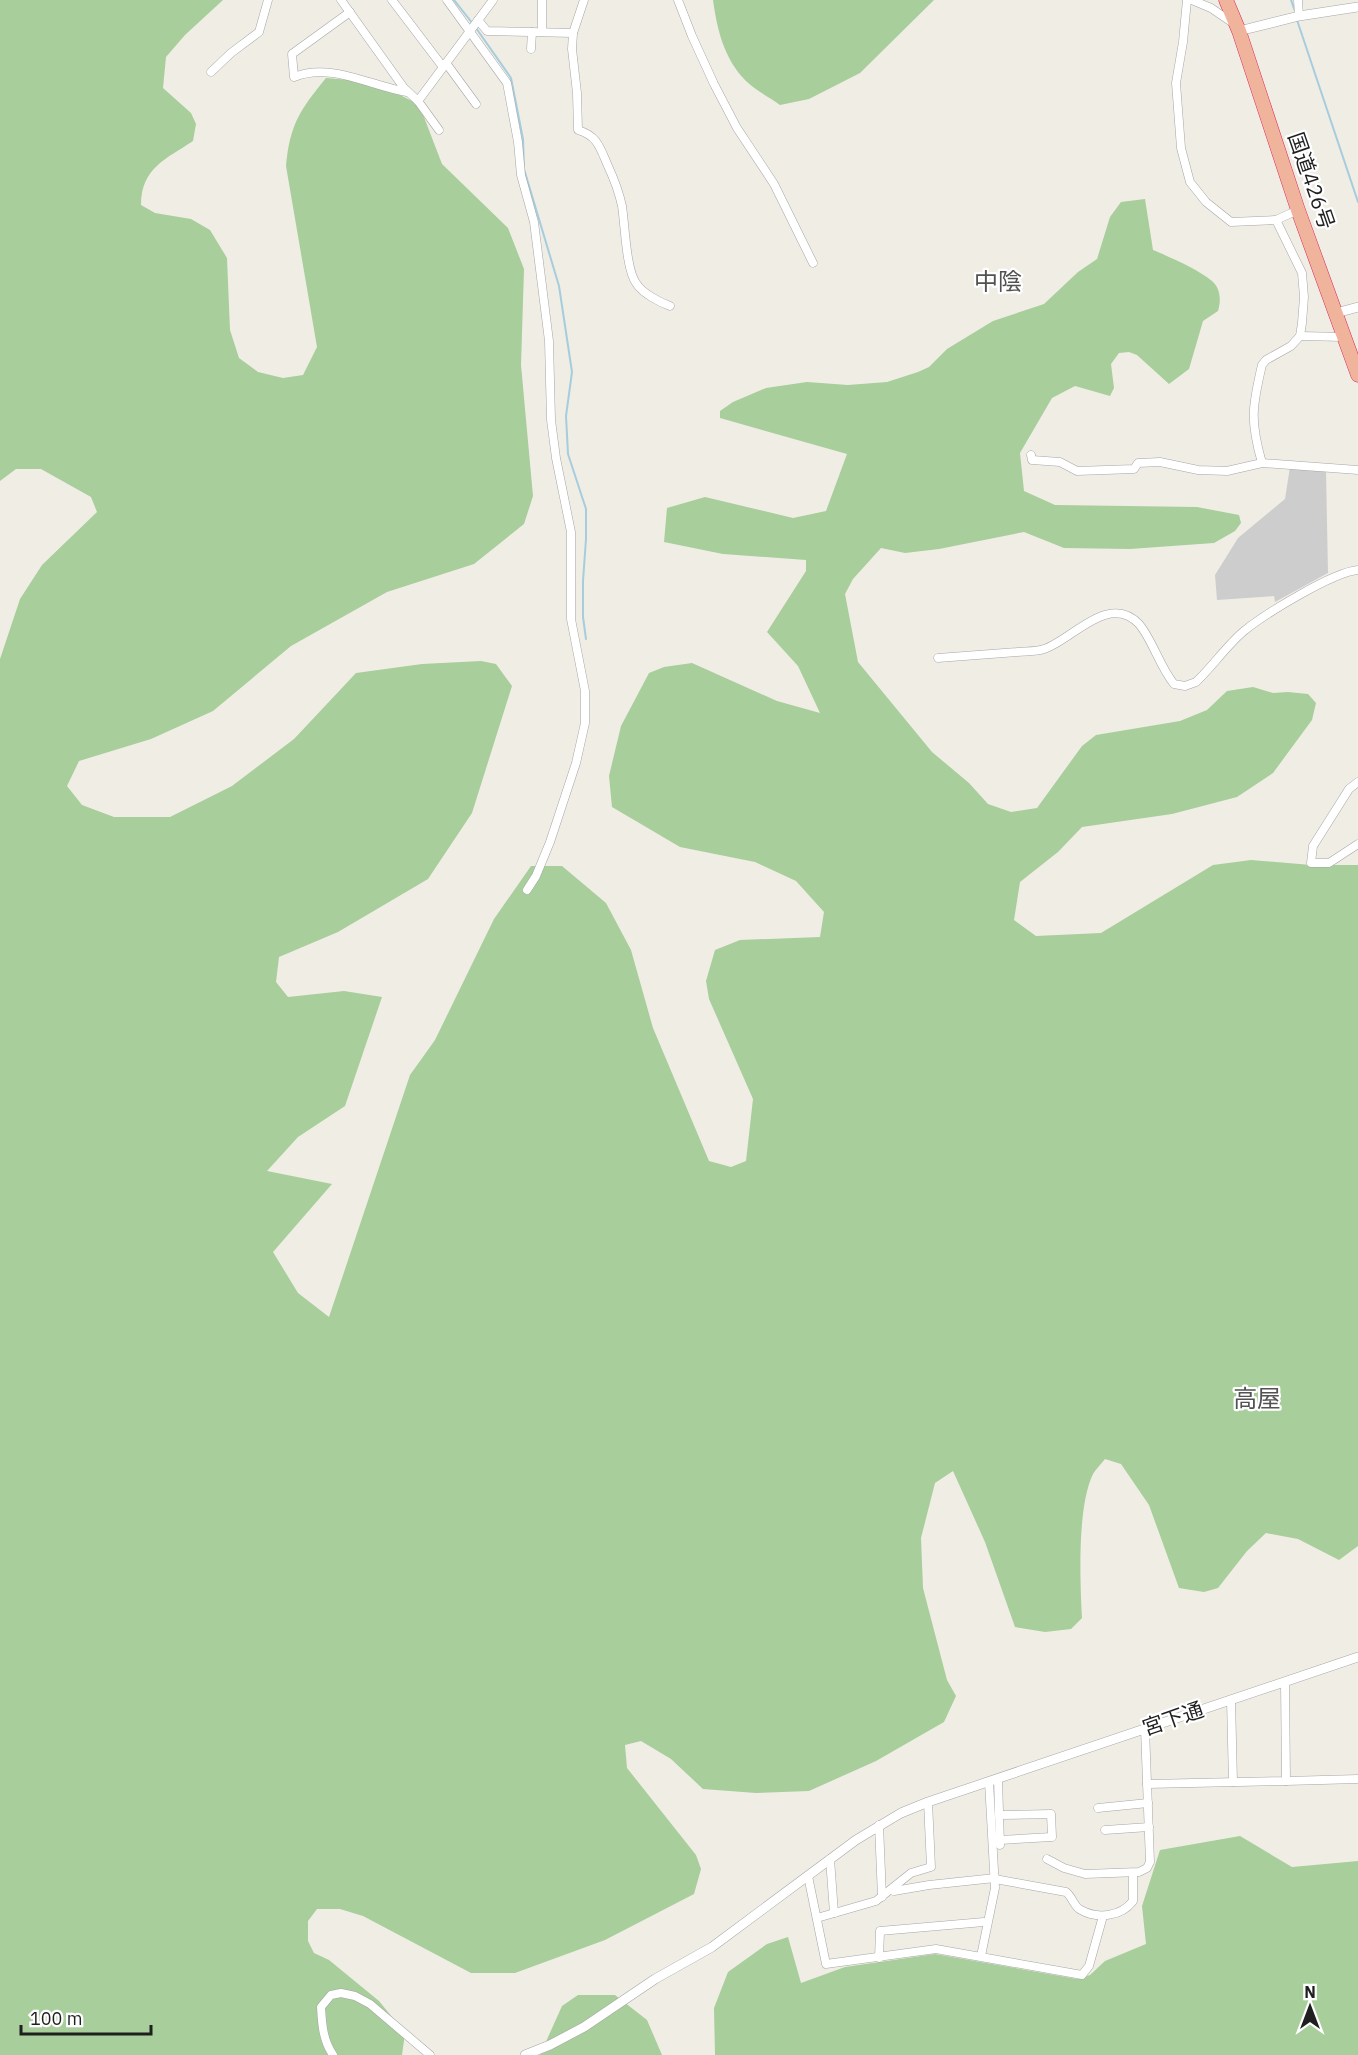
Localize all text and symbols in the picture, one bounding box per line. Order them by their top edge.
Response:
street label: 国道426号 [1282,128,1342,233]
district label: 中陰 [974,265,1022,297]
district label: 高屋 [1233,1382,1281,1414]
street label: 宮下通 [1138,1695,1207,1742]
north arrow [1280,1977,1340,2037]
text: N [1304,1982,1316,2002]
scale bar [21,1998,152,2036]
text: 100 m [30,2007,82,2030]

